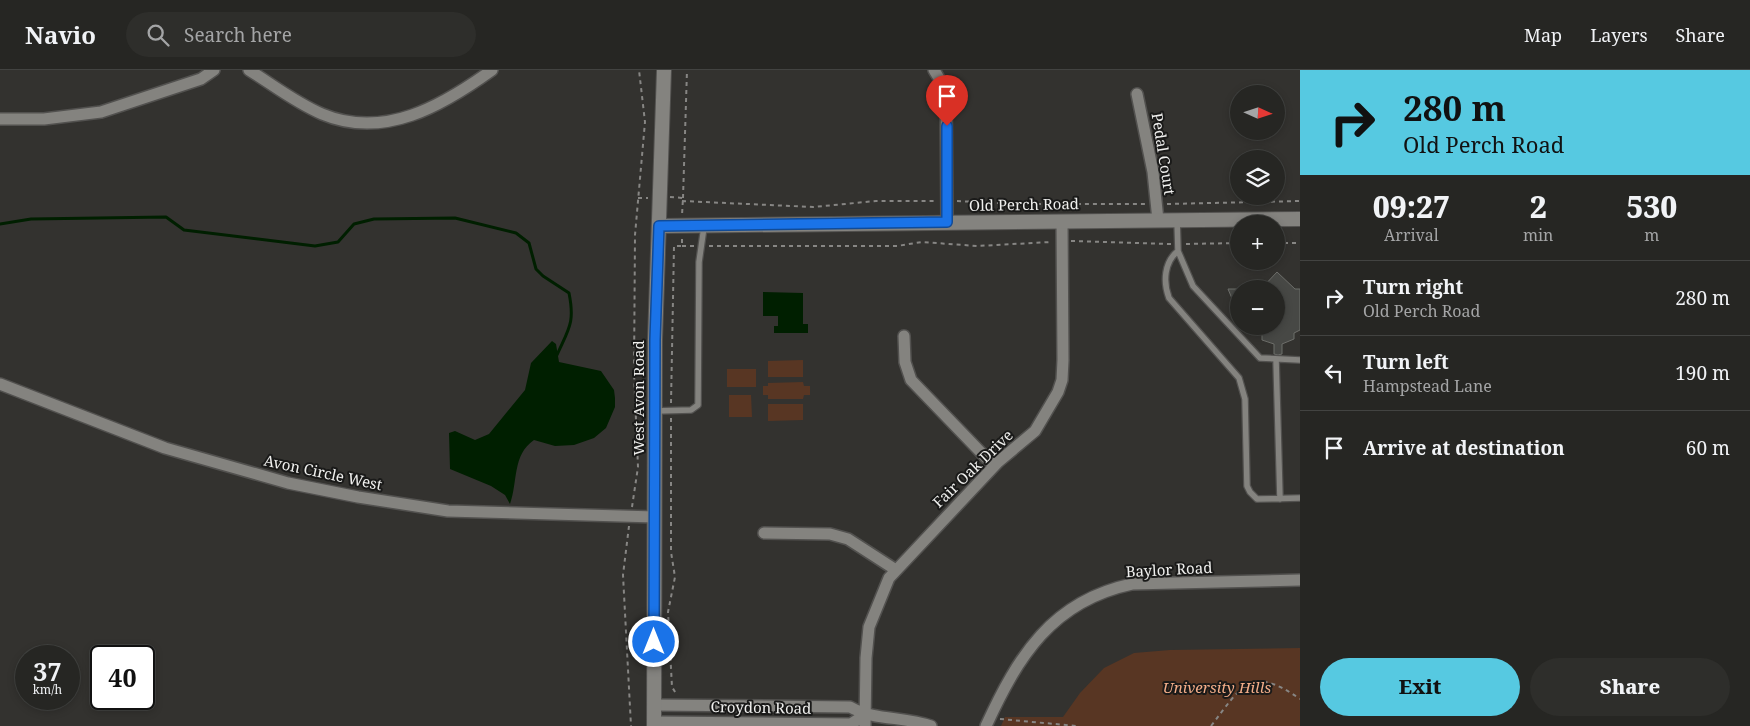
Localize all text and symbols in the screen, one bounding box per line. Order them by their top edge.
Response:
search box [126,12,476,57]
text: Navio [25,18,96,51]
icon: search [144,21,172,49]
text: Search here [184,22,292,48]
text: Map [1524,23,1562,47]
text: Layers [1590,23,1648,47]
text: Share [1676,23,1725,47]
pin [926,75,968,126]
icon: arrive [933,82,961,110]
text: 280 m [1403,84,1506,131]
north arrow [1230,85,1285,140]
map controls [1230,85,1285,335]
icon: right [1320,90,1385,155]
street label: Pedal Court [1148,111,1180,196]
text: Old Perch Road [1403,129,1564,159]
button: layers [1230,150,1285,205]
text: 09:27 [1373,186,1450,227]
text: 2 [1530,186,1547,227]
text: 530 [1626,186,1677,227]
street label: Old Perch Road [969,193,1079,215]
button: + [1230,215,1285,270]
text: Arrival [1384,224,1439,246]
text: min [1523,224,1553,246]
text: m [1644,224,1659,246]
text: Turn right [1363,274,1463,300]
button: − [1230,280,1285,335]
icon: right [1320,284,1348,312]
text: 280 m [1675,285,1730,311]
text: Old Perch Road [1363,300,1480,322]
street label: West Avon Road [628,340,648,456]
text: Turn left [1363,349,1449,375]
icon: left [1320,359,1348,387]
text: 190 m [1675,360,1730,386]
text: Hampstead Lane [1363,375,1492,397]
street label: Fair Oak Drive [928,425,1017,512]
icon: arrive [1320,434,1348,462]
text: Arrive at destination [1363,435,1565,461]
text: 60 m [1686,435,1730,461]
street label: Avon Circle West [262,450,384,494]
street label: Baylor Road [1125,557,1213,581]
position arrow [627,615,679,667]
speed limit sign: 40 [90,645,155,710]
text: 37 [33,654,62,688]
button: Exit [1320,658,1520,716]
button: Share [1530,658,1730,716]
park label: University Hills [1163,677,1271,697]
text: km/h [33,681,62,698]
street label: Croydon Road [710,696,812,718]

